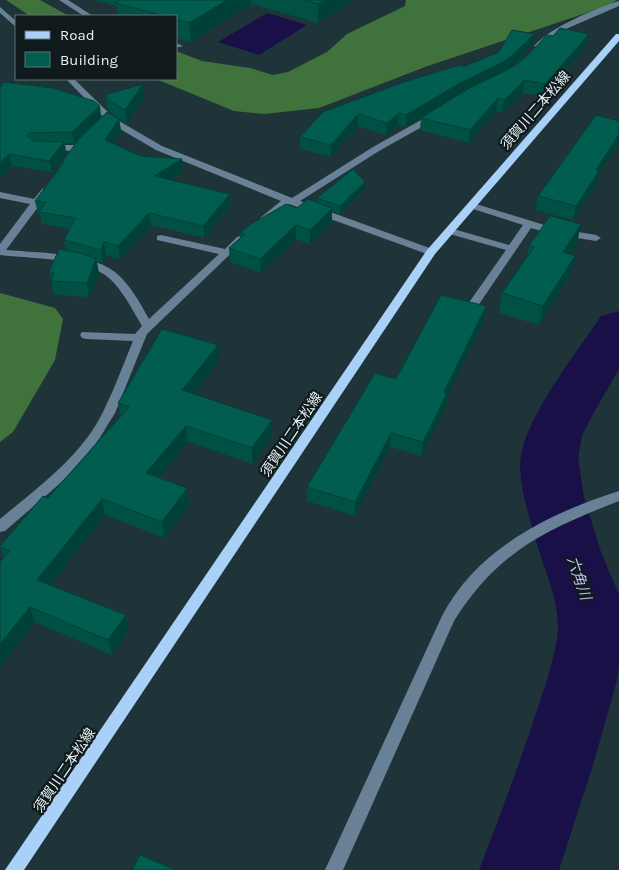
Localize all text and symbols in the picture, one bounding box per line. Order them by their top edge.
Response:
legend [15,15,178,80]
text: Road [60,26,95,44]
text: Building [60,51,118,69]
street label: 須賀川二本松線 [497,68,574,153]
street label: 須賀川二本松線 [257,389,326,480]
water label: 六角川 [563,554,595,604]
street label: 須賀川二本松線 [30,725,99,816]

